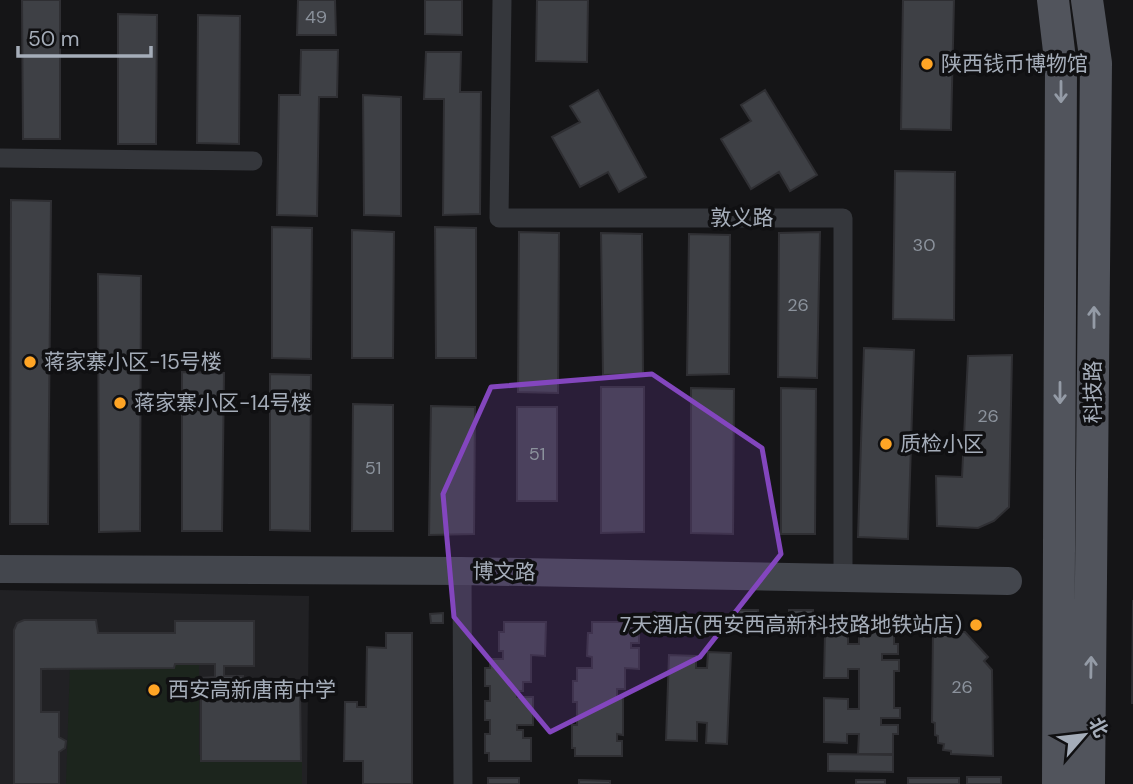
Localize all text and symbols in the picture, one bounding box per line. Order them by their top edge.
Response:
house number: 49 [305,5,327,29]
scale bar [18,14,150,58]
text: 50 m [28,25,79,53]
place label: 陕西钱币博物馆 [941,50,1088,78]
marker: 陕西钱币博物馆 [919,56,935,72]
one-way arrow [1054,80,1068,103]
street label: 敦义路 [711,204,774,232]
house number: 30 [913,233,935,257]
house number: 26 [787,293,809,317]
one-way arrow [1087,306,1101,329]
place label: 蒋家寨小区-15号楼 [44,348,222,376]
marker: 蒋家寨小区-15号楼 [22,354,38,370]
street label: 科技路 [1079,361,1107,424]
one-way arrow [1053,381,1067,404]
place label: 蒋家寨小区-14号楼 [134,389,312,417]
marker: 蒋家寨小区-14号楼 [112,395,128,411]
house number: 26 [977,404,999,428]
place label: 质检小区 [900,430,984,458]
marker: 质检小区 [878,436,894,452]
house number: 51 [529,442,545,466]
house number: 51 [365,456,381,480]
street label: 博文路 [472,557,536,587]
place label: 7天酒店(西安西高新科技路地铁站店) [620,611,962,639]
marker: 7天酒店(西安西高新科技路地铁站店) [968,617,984,633]
one-way arrow [1084,656,1097,679]
house number: 26 [951,675,973,699]
place label: 西安高新唐南中学 [168,676,336,704]
marker: 西安高新唐南中学 [146,682,162,698]
north arrow [1049,700,1119,770]
text: 北 [1083,713,1114,742]

